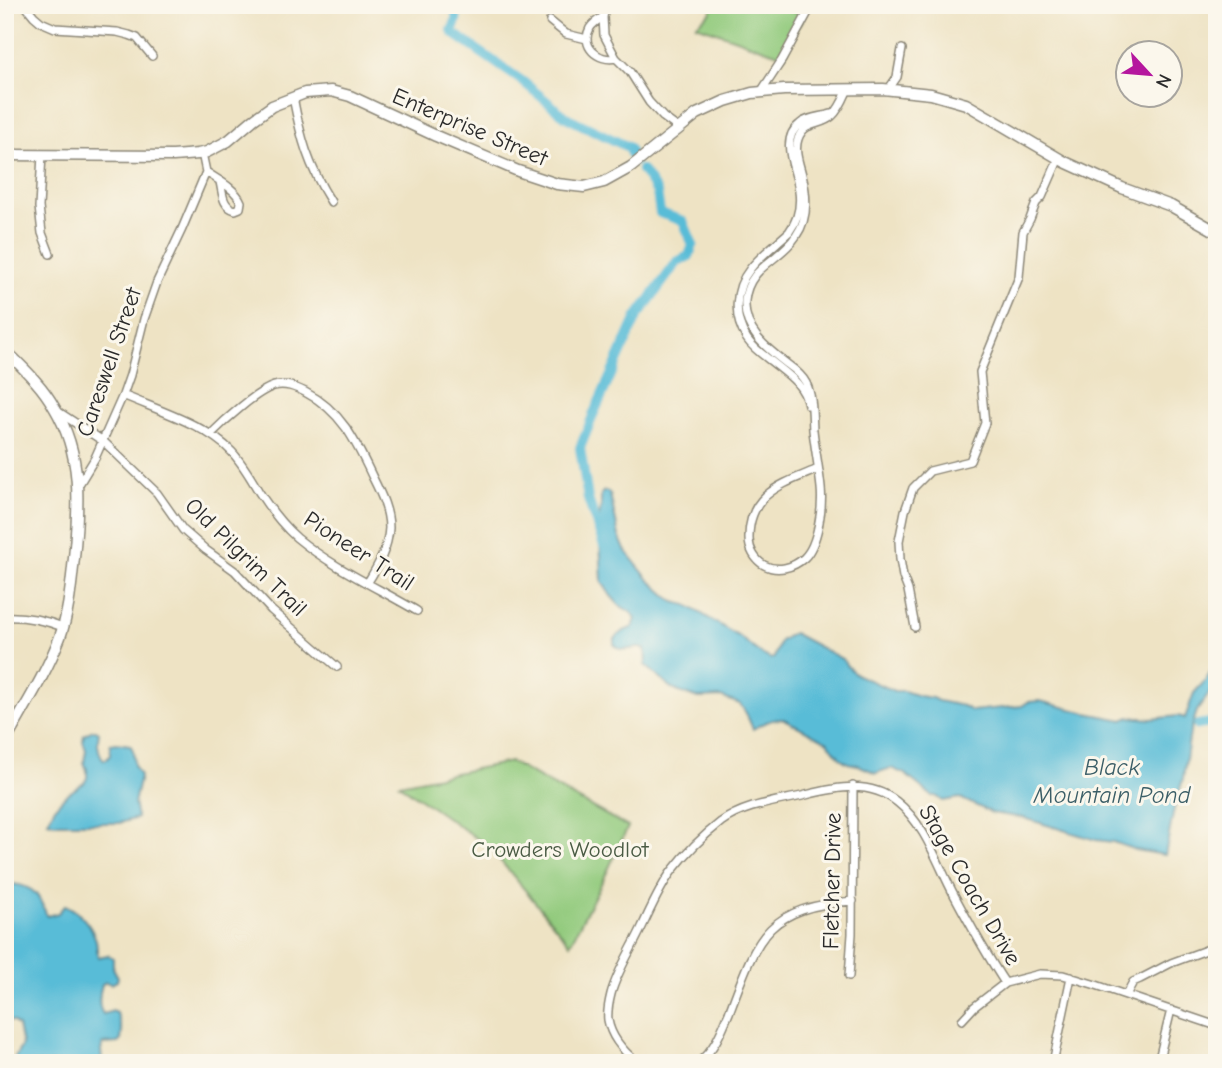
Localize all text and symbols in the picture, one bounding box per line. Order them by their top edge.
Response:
north arrow [1114,38,1184,108]
text: N [1151,71,1176,91]
street label: Enterprise Street [388,82,553,172]
street label: Careswell Street [71,283,148,440]
street label: Old Pilgrim Trail [179,492,313,622]
street label: Pioneer Trail [299,505,419,597]
water label: Black Mountain Pond [1033,753,1192,809]
street label: Stage Coach Drive [913,800,1027,970]
street label: Fletcher Drive [817,812,847,950]
park label: Crowders Woodlot [471,836,650,863]

